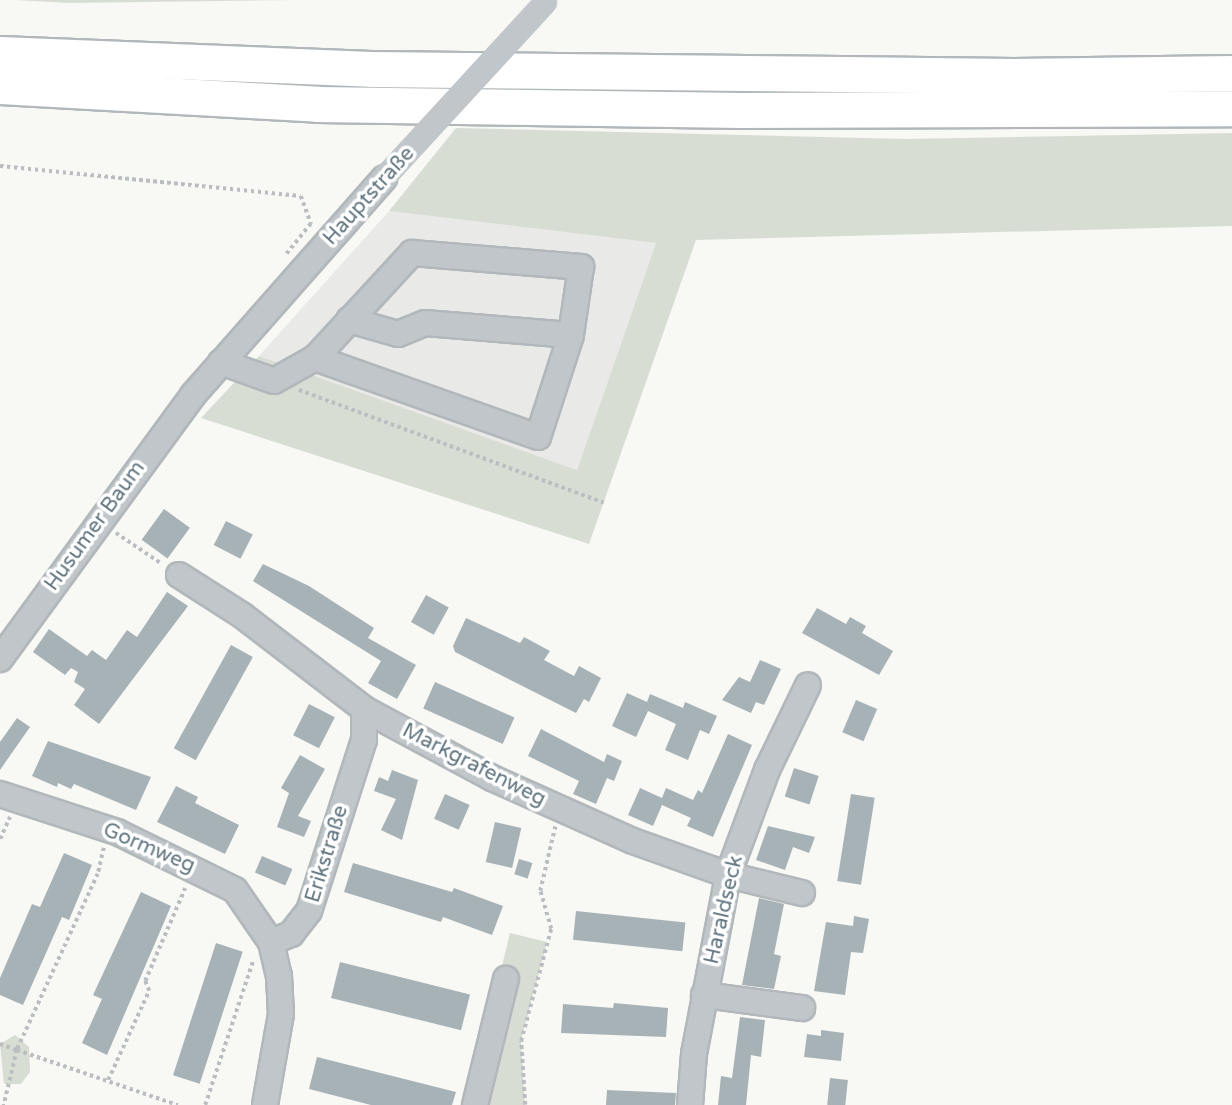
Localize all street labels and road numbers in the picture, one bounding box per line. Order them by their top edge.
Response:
street label: Hauptstraße [318,141,420,251]
street label: Husumer Baum [39,456,151,596]
street label: Markgrafenweg [398,718,550,812]
street label: Erikstraße [300,802,354,906]
street label: Gormweg [99,817,199,879]
street label: Haraldseck [699,853,749,967]

